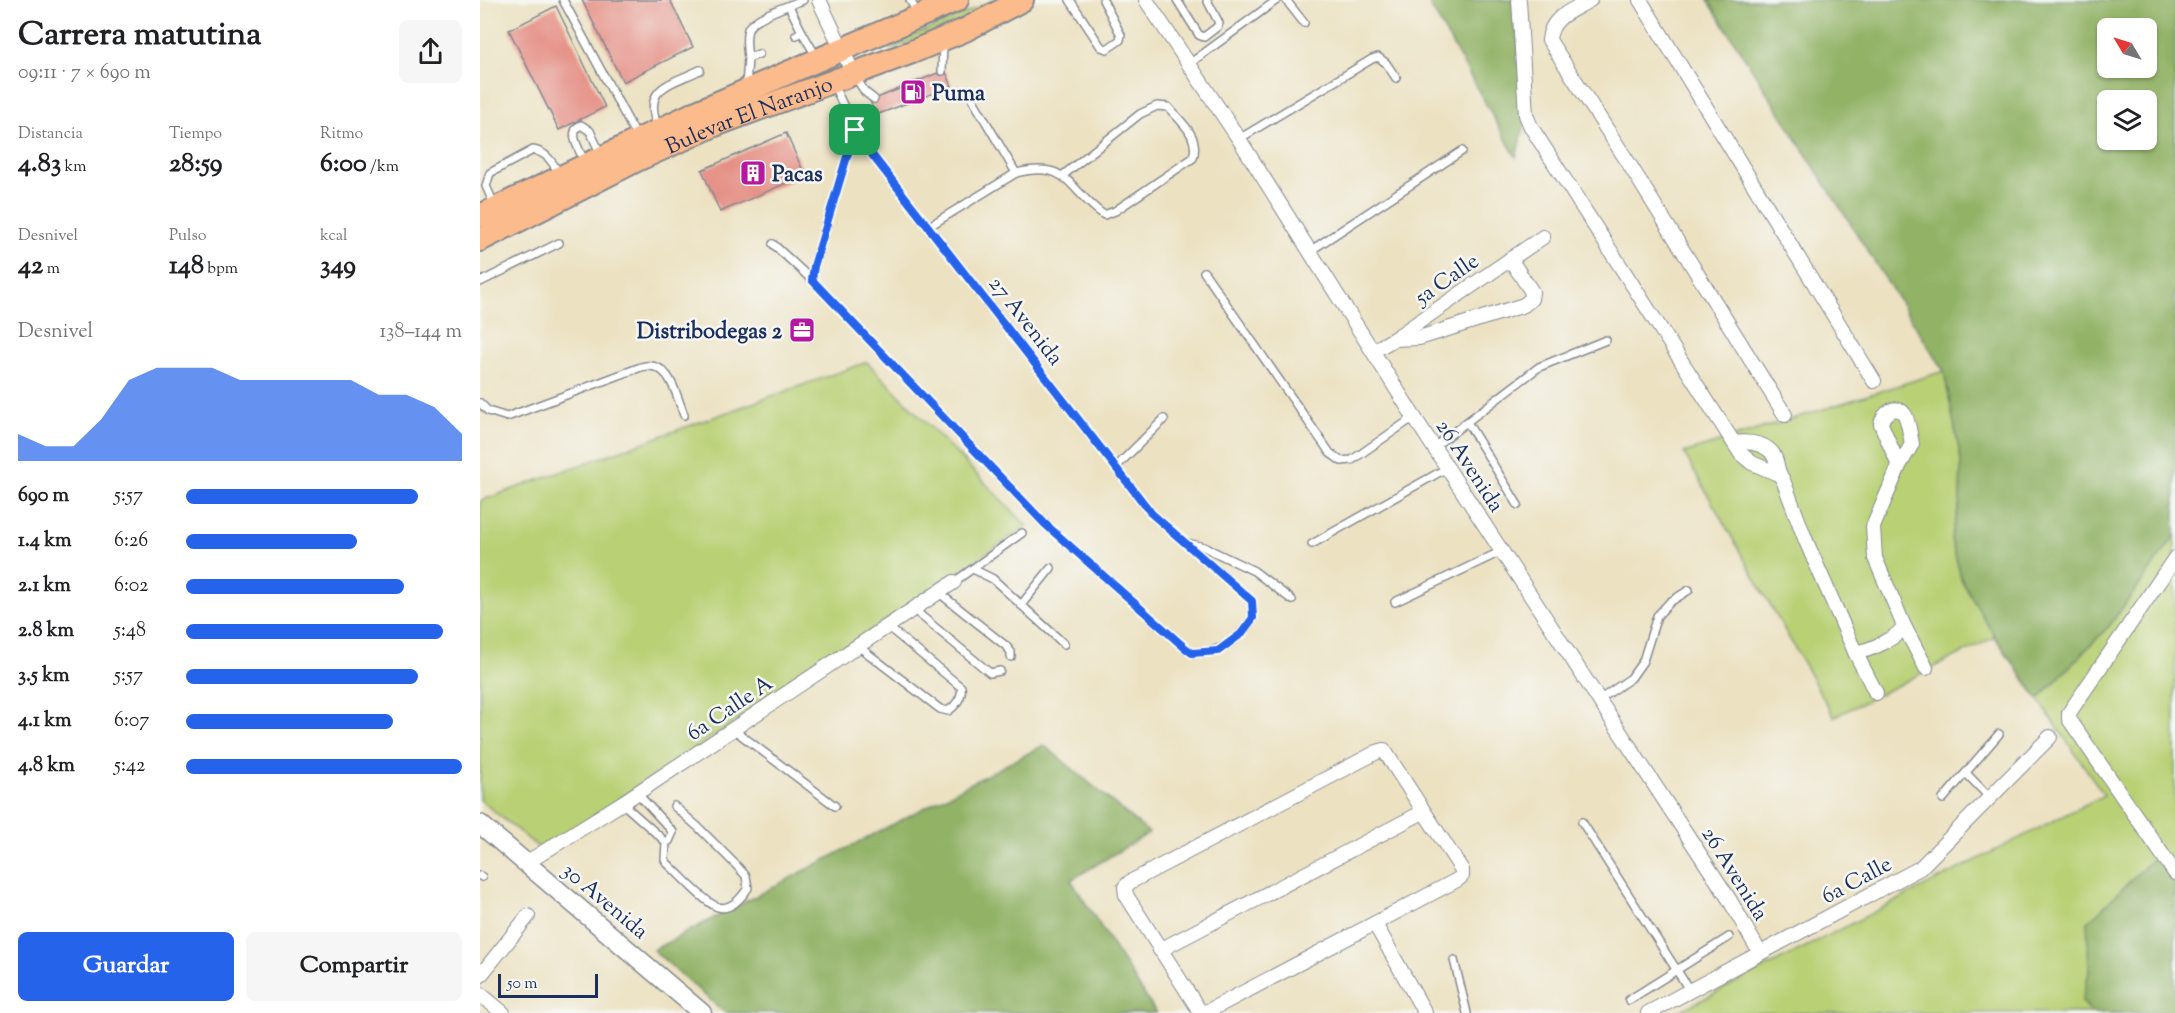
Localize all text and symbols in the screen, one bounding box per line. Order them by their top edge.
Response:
text: Carrera matutina [18,12,261,60]
north arrow [2097,18,2157,78]
map controls [2097,18,2157,150]
button: share [399,20,462,83]
text: 09:11 · 7 × 690 m [18,59,151,88]
street label: Bulevar El Naranjo [661,70,838,164]
fuel station icon: Puma [898,77,928,107]
place label: Puma [932,79,986,111]
button: layers [2097,90,2157,150]
pin [829,104,880,155]
icon: arrive [838,113,871,146]
text: Distancia [18,123,83,146]
text: Tiempo [169,123,222,146]
text: Ritmo [320,123,363,146]
text: 4.83 [18,146,61,183]
text: 28:59 [169,146,222,183]
text: 6:00 [320,146,367,183]
text: km [61,156,87,179]
text: /km [367,156,399,179]
building icon: Pacas [738,158,768,188]
place label: Pacas [772,160,823,192]
text: Desnivel [18,225,78,248]
text: Pulso [169,225,207,248]
text: kcal [320,225,348,248]
street label: 5a Calle [1407,247,1486,315]
text: 42 [18,248,43,285]
text: 148 [169,248,204,285]
text: 349 [320,248,356,285]
text: m [43,258,60,281]
text: bpm [204,258,238,281]
street label: 27 Avenida [980,270,1070,373]
office icon: Distribodegas 2 [787,315,817,345]
place label: Distribodegas 2 [637,317,783,349]
text: Desnivel [18,318,93,347]
text: 138–144 m [380,318,462,347]
street label: 26 Avenida [1426,414,1511,520]
text: 690 m [18,482,69,511]
text: 5:57 [114,482,143,511]
text: 1.4 km [18,527,72,556]
text: 6:26 [114,527,148,556]
text: 2.1 km [18,572,71,601]
text: 6:02 [114,572,148,601]
text: 2.8 km [18,617,74,646]
text: 5:48 [114,617,146,646]
text: 3.5 km [18,662,70,691]
text: 5:57 [114,662,143,691]
street label: 6a Calle A [681,669,780,750]
text: 4.1 km [18,707,72,736]
text: 6:07 [114,707,149,736]
text: 4.8 km [18,752,75,781]
text: 5:42 [114,752,145,781]
street label: 26 Avenida [1692,821,1775,928]
street label: 6a Calle [1817,850,1898,914]
street label: 30 Avenida [554,856,654,948]
button: Guardar [18,932,234,1001]
button: Compartir [246,932,462,1001]
scale bar [498,971,598,998]
text: 50 m [507,973,538,996]

